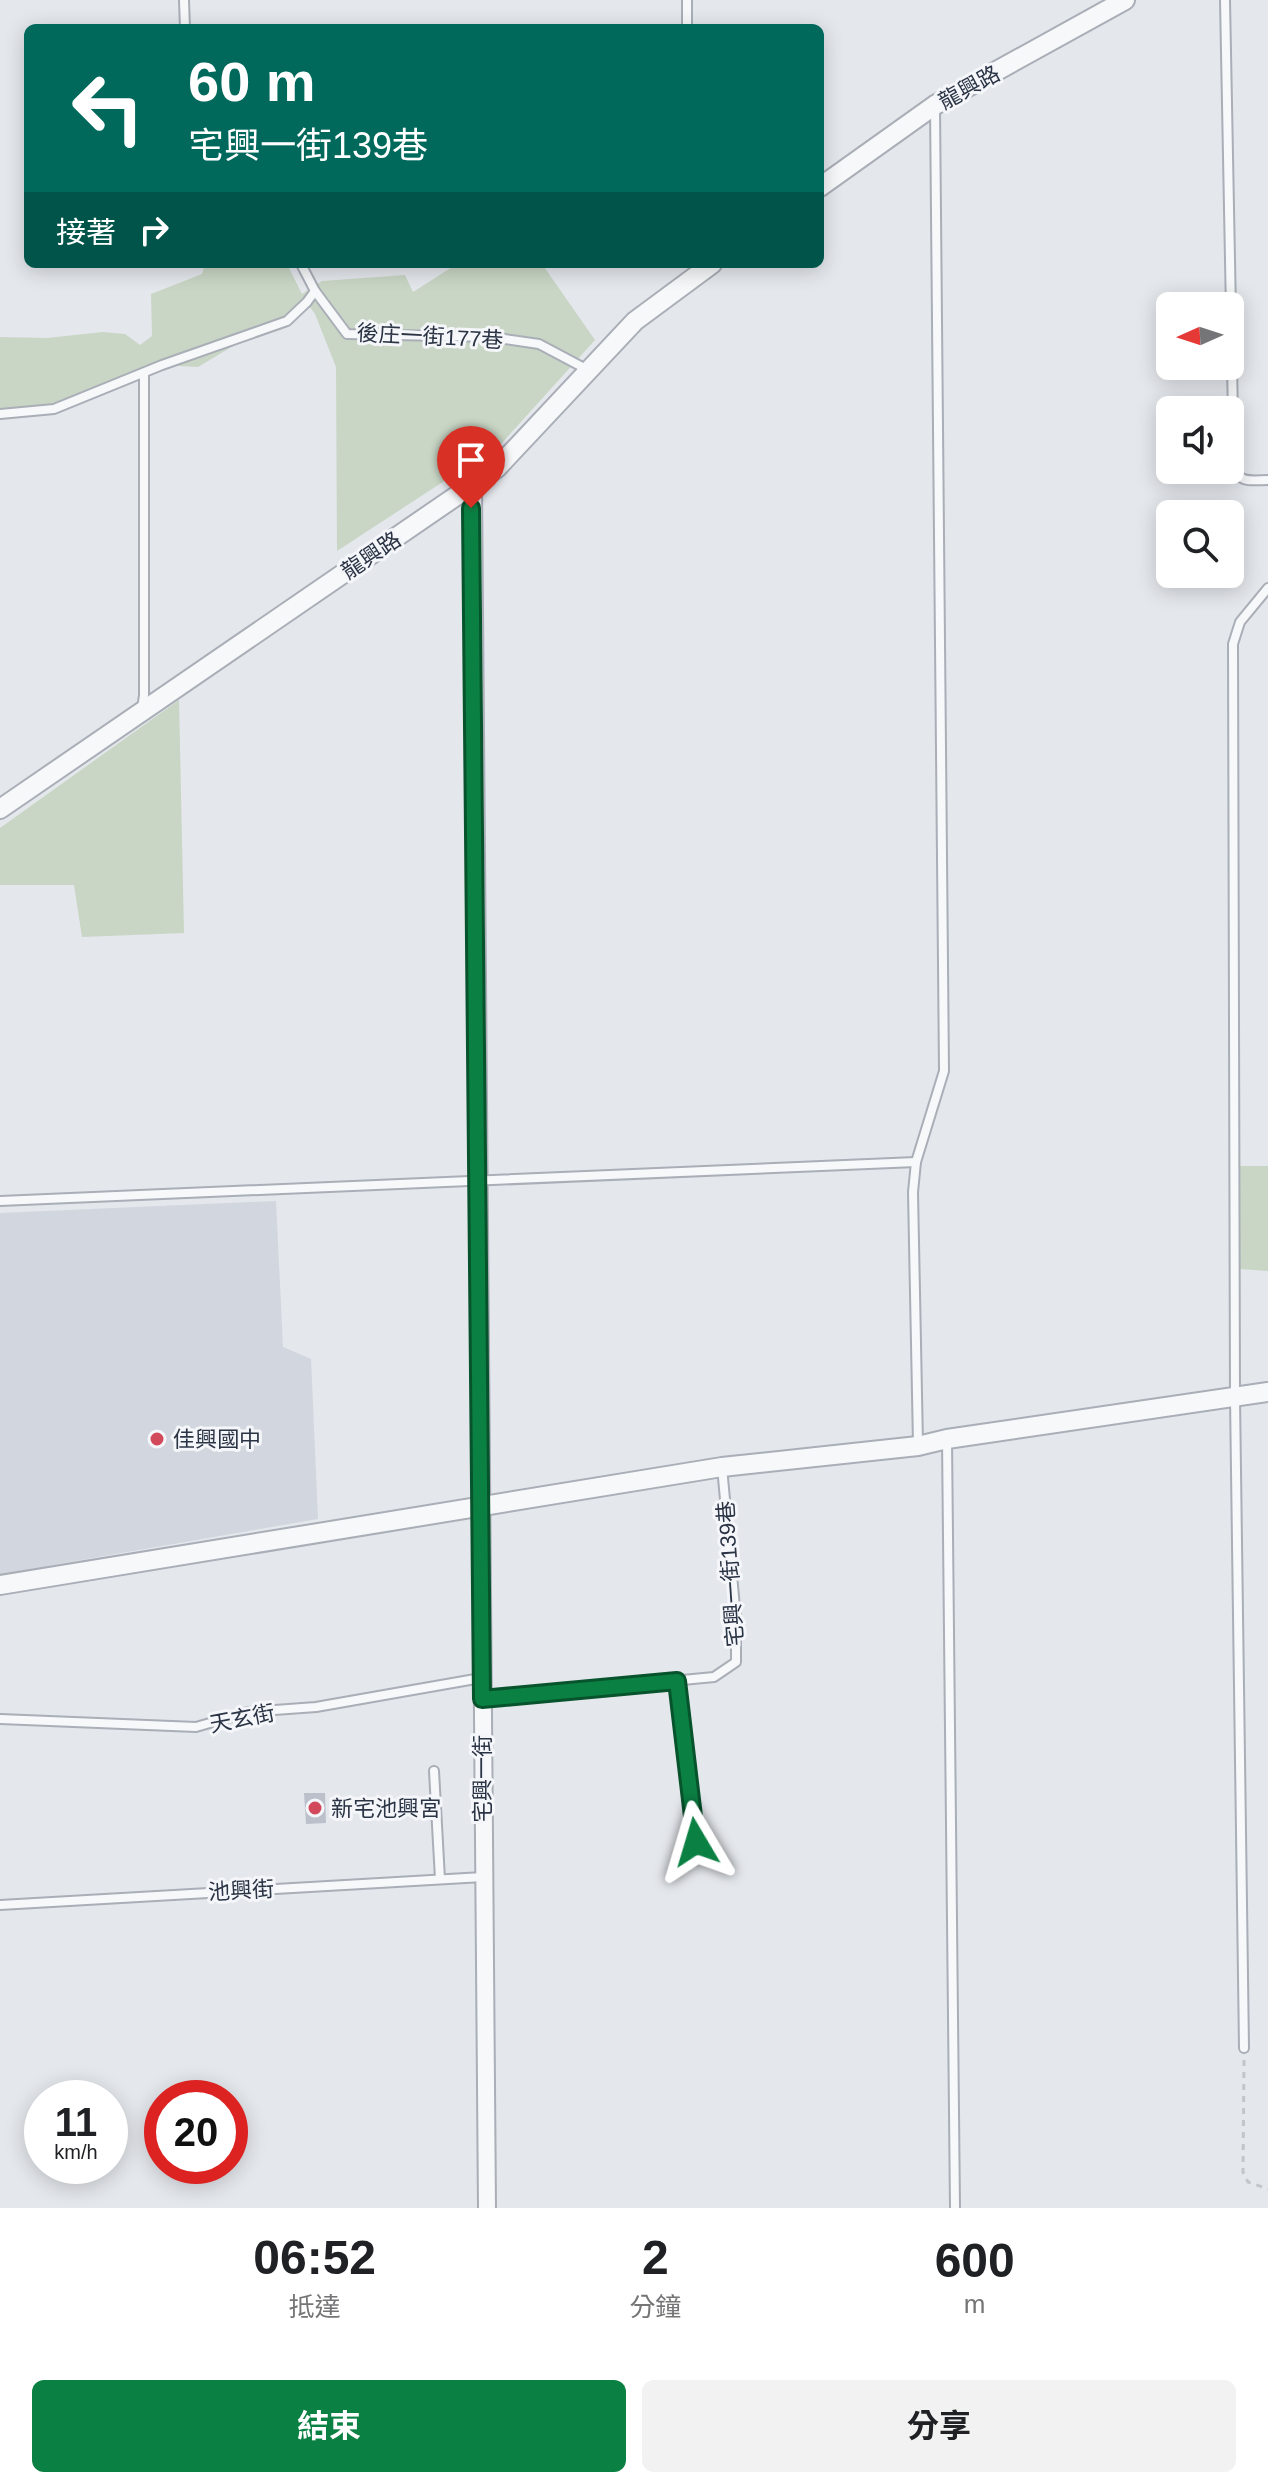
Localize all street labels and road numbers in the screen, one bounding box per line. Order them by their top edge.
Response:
street label: 龍興路 [934,61,1004,114]
street label: 後庄一街177巷 [356,320,504,353]
street label: 龍興路 [337,527,406,584]
street label: 宅興一街139巷 [713,1500,748,1648]
street label: 天玄街 [207,1700,277,1737]
street label: 宅興一街 [470,1735,495,1823]
street label: 池興街 [207,1876,275,1905]

